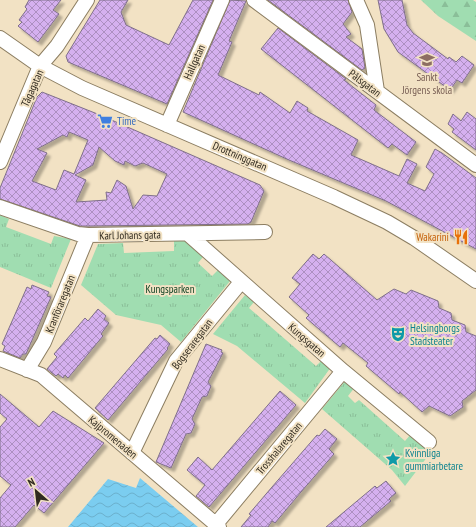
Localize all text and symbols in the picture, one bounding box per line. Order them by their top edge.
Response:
street label: Hallgatan [180,42,208,82]
school or university icon: Sankt Jörgens skola [418,51,436,69]
street label: Pålsgatan [346,66,384,100]
street label: Tågagatan [18,67,46,109]
place label: Sankt Jörgens skola [401,70,452,97]
supermarket icon: Time [96,112,114,130]
place label: Time [117,114,136,128]
street label: Drottninggatan [211,138,269,174]
street label: Karl Johans gata [99,227,161,243]
restaurant icon: Wakarini [452,228,470,246]
place label: Wakarini [416,230,449,244]
street label: Kranföraregatan [42,273,78,335]
park label: Kungsparken [146,282,195,296]
street label: Bogseraregatan [169,316,216,372]
street label: Kungsgatan [286,320,329,360]
place label: Helsingborgs Stadsteater [410,321,460,348]
theatre icon: Helsingborgs Stadsteater [389,325,407,343]
street label: Kajpromenaden [86,412,140,462]
street label: Trosshalaregatan [253,419,305,477]
place label: Kvinnliga gummiarbetare [405,446,463,473]
place icon: Kvinnliga gummiarbetare [384,450,402,468]
north arrow [16,471,56,511]
text: N [25,475,37,490]

